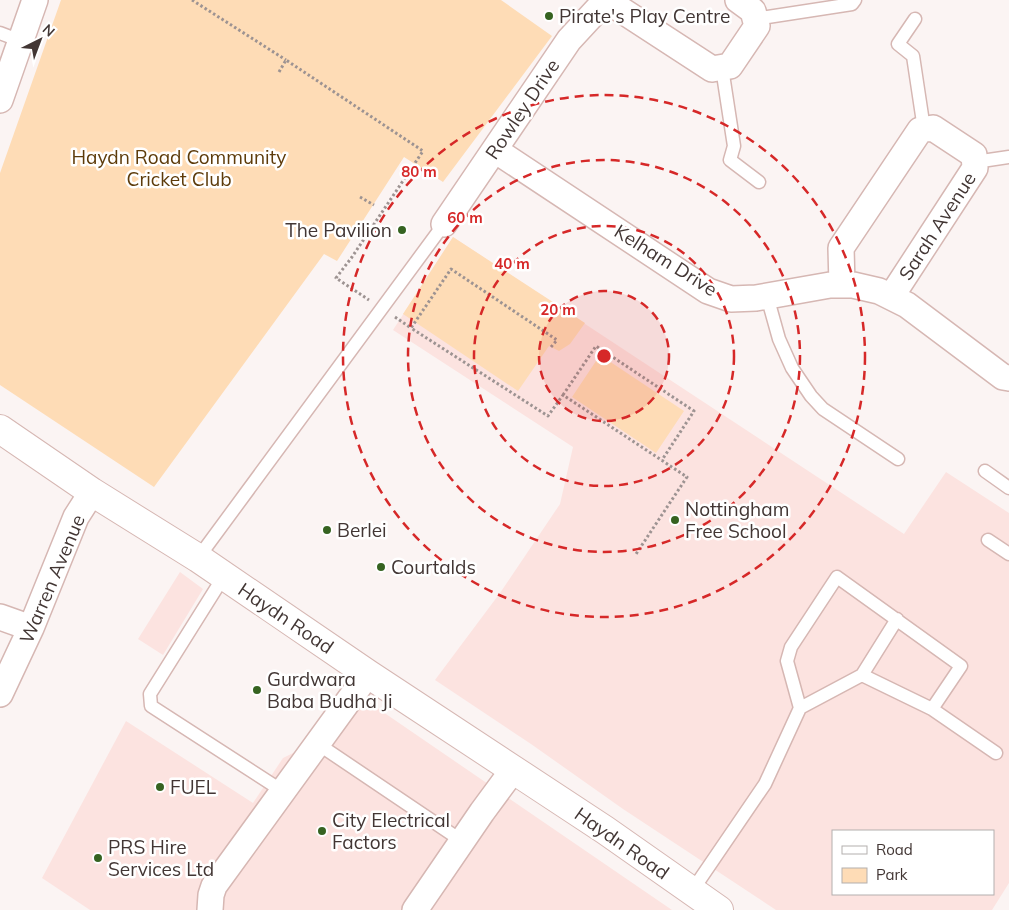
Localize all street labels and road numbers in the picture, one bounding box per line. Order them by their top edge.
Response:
street label: Rowley Drive [480,54,564,164]
street label: Sarah Avenue [893,168,981,284]
street label: Kelham Drive [610,219,722,301]
street label: Warren Avenue [14,511,90,647]
street label: Haydn Road [234,577,338,659]
street label: Haydn Road [570,802,674,884]

